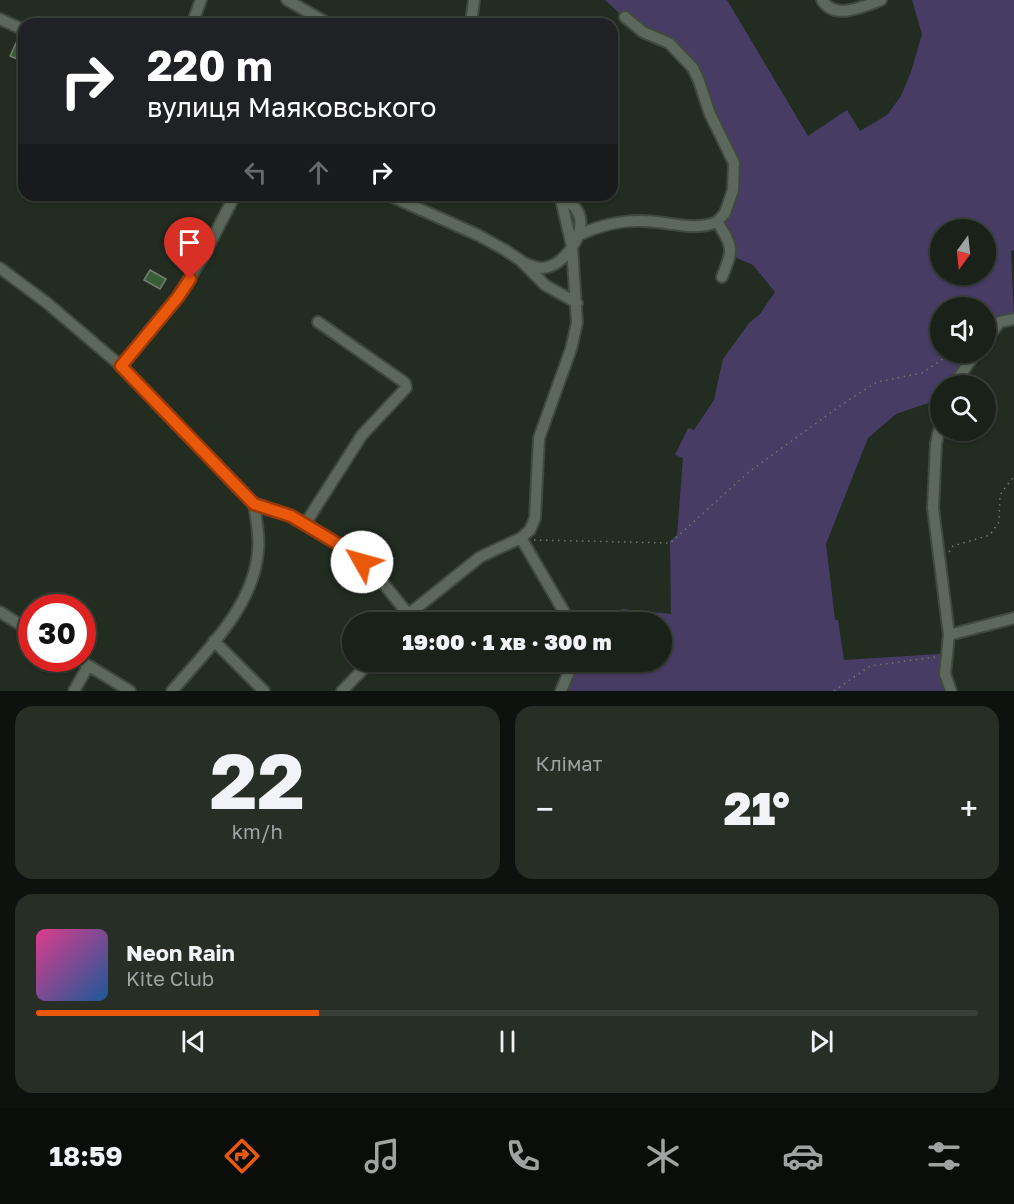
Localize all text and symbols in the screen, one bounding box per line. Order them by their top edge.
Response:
text: 220 m [147,40,273,90]
icon: right [48,42,126,120]
text: вулиця Маяковського [147,91,436,123]
icon: left [239,156,272,189]
icon: ahead [302,156,335,189]
icon: right [365,156,398,189]
pin [164,217,215,279]
north arrow [930,219,996,285]
map controls [930,219,996,441]
icon: arrive [173,226,206,259]
button: sound [930,297,996,363]
button: search [930,375,996,441]
position arrow [330,530,394,594]
speed limit sign: 30 [18,594,96,672]
text: 19:00 · 1 хв · 300 m [402,628,612,655]
text: 22 [210,733,305,826]
text: Клімат [536,751,602,775]
text: 21° [724,781,790,835]
text: − [536,789,554,828]
text: + [960,789,978,828]
text: km/h [232,819,283,843]
text: Neon Rain [126,939,235,966]
text: Kite Club [126,966,214,990]
icon: previous [177,1025,210,1058]
icon: pause [491,1025,524,1058]
icon: next [805,1025,838,1058]
icon: directions [221,1135,263,1177]
icon: music [361,1135,403,1177]
icon: phone [502,1135,544,1177]
icon: climate [642,1135,684,1177]
icon: car [782,1135,824,1177]
icon: filters [923,1135,965,1177]
text: 18:59 [49,1140,123,1172]

